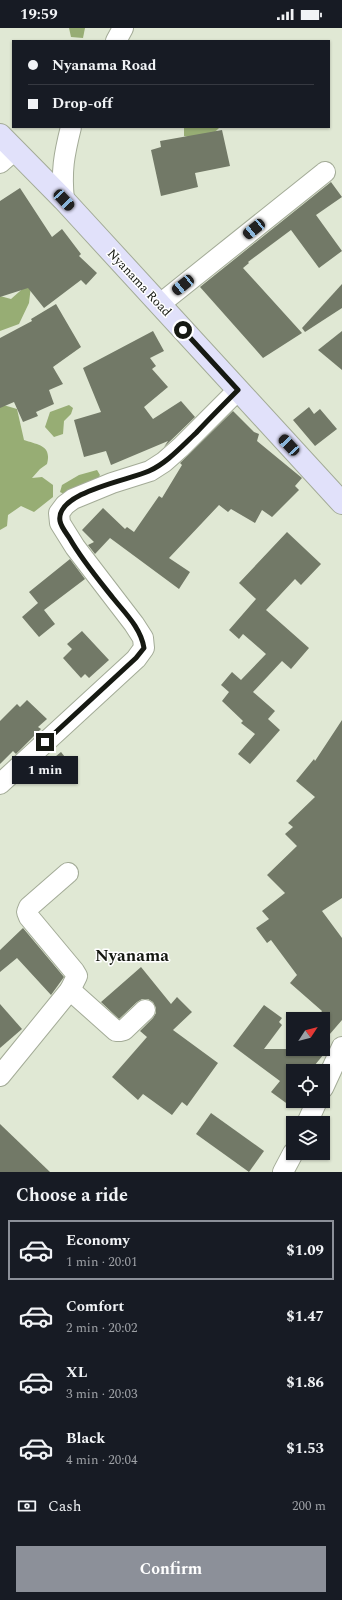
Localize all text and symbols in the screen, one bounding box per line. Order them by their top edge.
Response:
text: 19:59 [20,3,58,26]
text: Nyanama Road [52,54,157,77]
text: Drop-off [52,92,113,115]
car [51,187,77,213]
car [241,217,267,241]
street label: Nyanama Road [102,244,176,321]
car [170,273,196,297]
route start [174,321,192,339]
car [276,432,302,458]
route end [36,733,54,751]
callout: 1 min [12,756,78,784]
text: 1 min [28,760,62,780]
district label: Nyanama [95,943,169,969]
north arrow [286,1012,330,1056]
map controls [286,1012,330,1160]
button: locate [286,1064,330,1108]
button: layers [286,1116,330,1160]
text: Choose a ride [16,1182,128,1209]
text: Economy [66,1229,130,1252]
icon: car [18,1232,54,1268]
text: $1.09 [286,1239,324,1262]
text: 1 min · 20:01 [66,1252,138,1272]
text: Comfort [66,1295,124,1318]
icon: car [18,1298,54,1334]
text: $1.47 [286,1305,324,1328]
text: 2 min · 20:02 [66,1318,138,1338]
text: XL [66,1361,87,1384]
icon: car [18,1364,54,1400]
text: $1.86 [286,1371,324,1394]
text: 3 min · 20:03 [66,1384,138,1404]
text: Black [66,1427,105,1450]
icon: car [18,1430,54,1466]
text: $1.53 [286,1437,324,1460]
text: 4 min · 20:04 [66,1450,138,1470]
icon: cash [16,1495,38,1517]
text: Cash [48,1495,81,1518]
text: 200 m [292,1496,326,1516]
button: Confirm [16,1546,326,1592]

